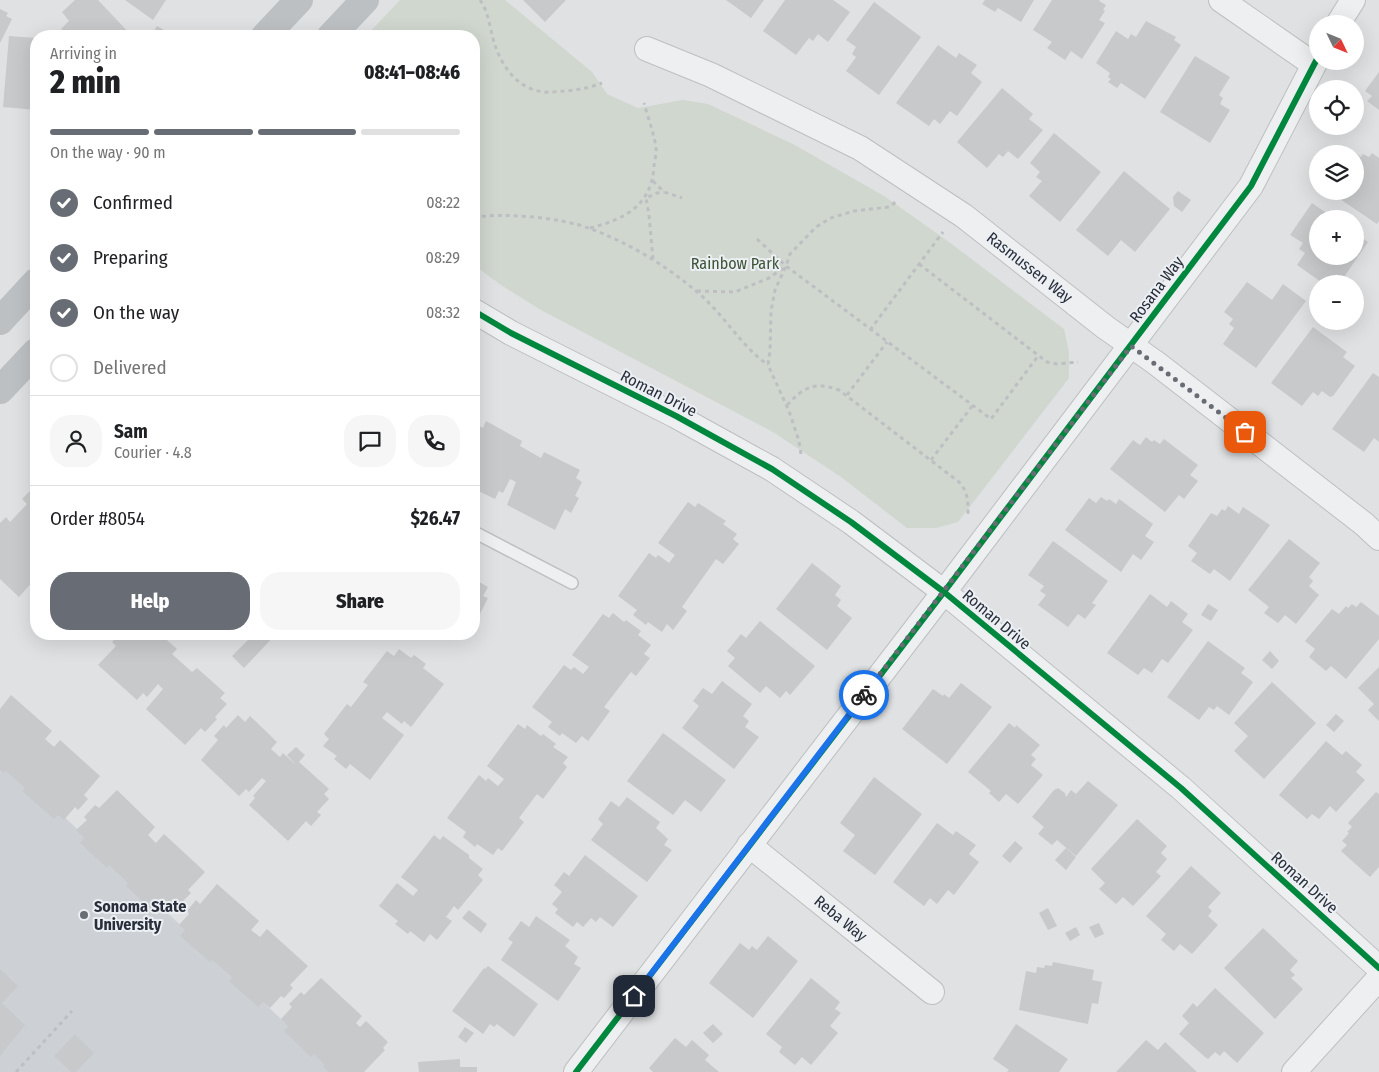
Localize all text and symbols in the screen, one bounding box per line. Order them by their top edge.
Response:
north arrow [1309,15,1364,70]
map controls [1309,15,1364,330]
text: Arriving in [50,44,117,63]
text: 08:41–08:46 [364,61,460,84]
text: 2 min [50,63,121,101]
button: locate [1309,80,1364,135]
text: On the way · 90 m [50,143,166,162]
button: layers [1309,145,1364,200]
icon: check [50,189,78,217]
text: Confirmed [93,191,173,214]
text: 08:22 [426,193,460,212]
button: + [1309,210,1364,265]
street label: Rasmussen Way [983,228,1077,307]
icon: check [50,244,78,272]
text: Preparing [93,246,168,269]
text: 08:29 [426,248,460,267]
street label: Rosana Way [1125,252,1188,326]
park label: Rainbow Park [691,254,780,273]
button: − [1309,275,1364,330]
icon: check [50,299,78,327]
text: On the way [93,301,179,324]
text: 08:32 [426,303,460,322]
text: Delivered [93,356,167,379]
street label: Roman Drive [617,366,700,421]
pin [1224,411,1266,453]
button: person [50,415,102,467]
button: chat [344,415,396,467]
button: phone [408,415,460,467]
icon: bag [1231,418,1259,446]
text: Sam [114,420,148,443]
text: Courier · 4.8 [114,443,192,462]
text: Order #8054 [50,507,145,530]
text: $26.47 [411,507,460,530]
button: Help [50,572,250,630]
button: Share [260,572,460,630]
street label: Roman Drive [959,585,1035,653]
courier [839,670,889,720]
icon: bike [850,681,878,709]
street label: Roman Drive [1267,848,1342,917]
street label: Reba Way [810,891,872,946]
place label: Sonoma State University [94,897,186,934]
marker: Sonoma State University [78,909,90,921]
pin [613,975,655,1017]
icon: home [620,982,648,1010]

